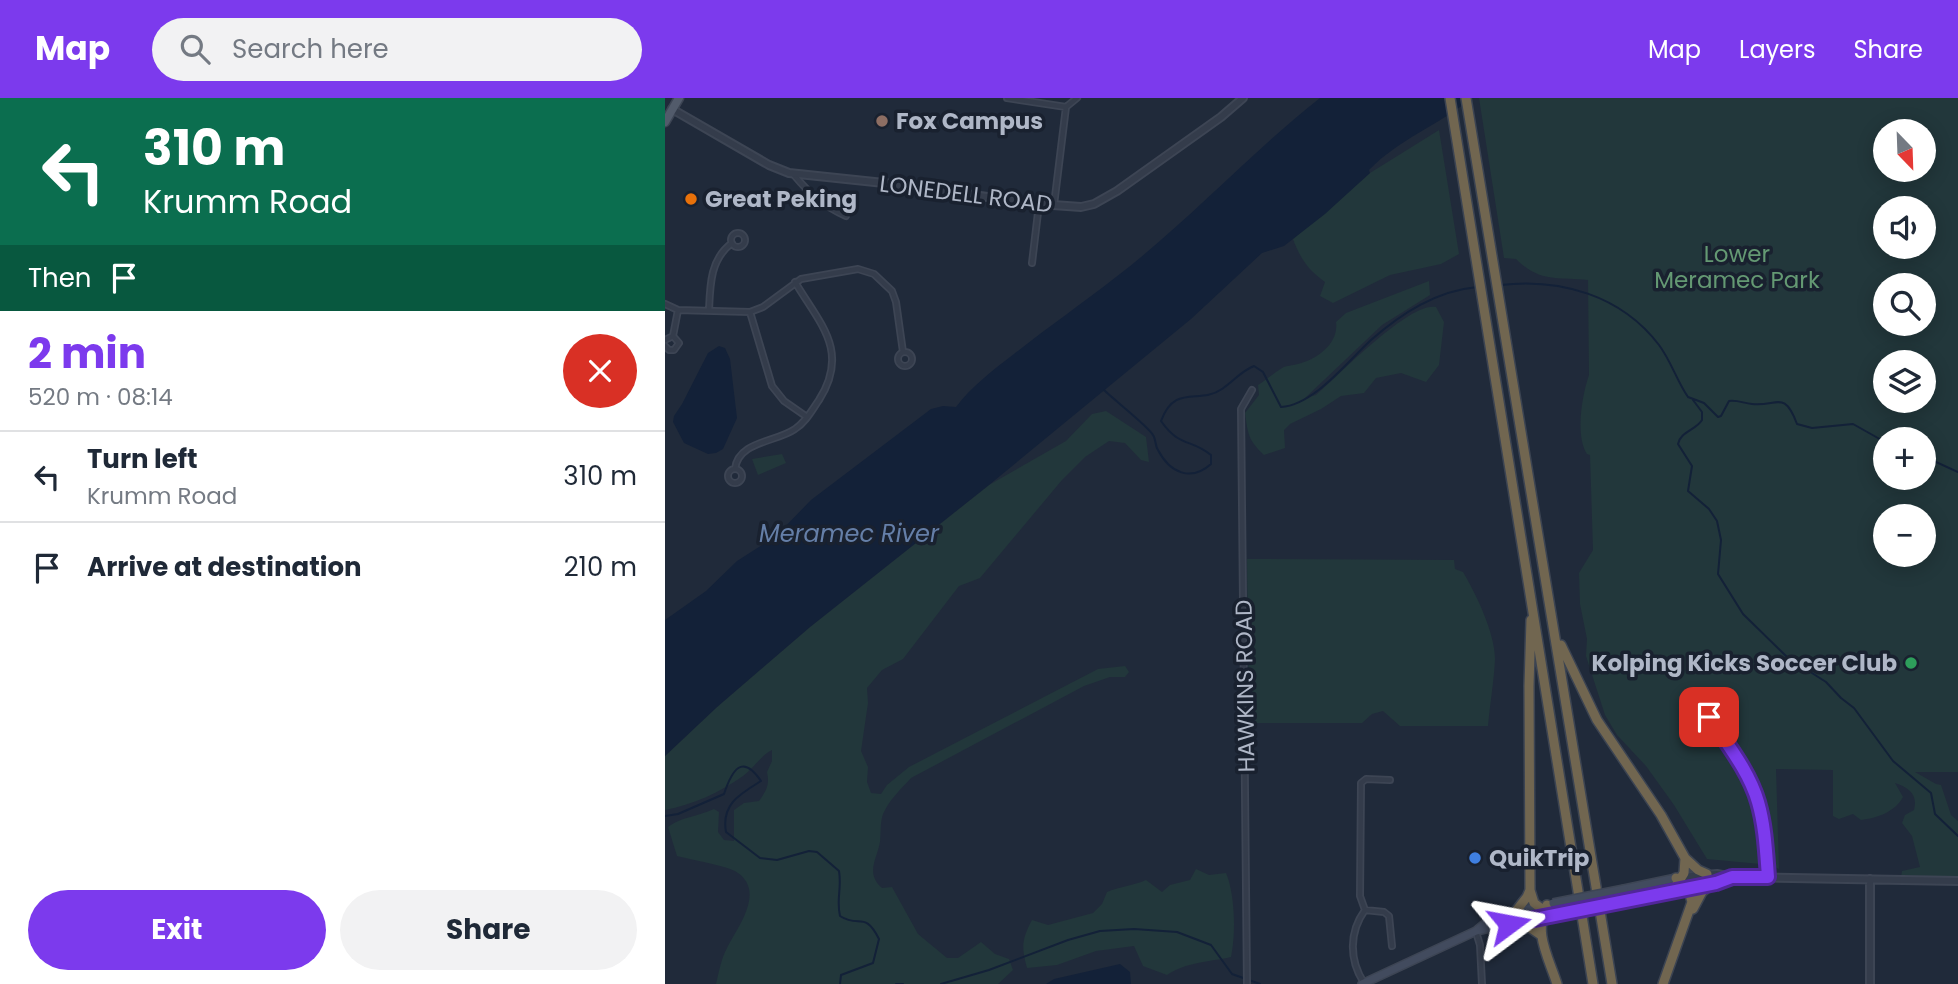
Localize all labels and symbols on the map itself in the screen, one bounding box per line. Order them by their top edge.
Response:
place label: Fox Campus [896,105,1043,137]
marker: Fox Campus [874,113,890,129]
north arrow [1873,119,1935,182]
street label: LONEDELL ROAD [878,168,1054,220]
place label: Great Peking [705,183,857,215]
marker: Great Peking [683,191,699,207]
park label: Lower Meramec Park [1654,238,1820,296]
water label: Meramec River [759,517,940,550]
street label: HAWKINS ROAD [1227,599,1263,773]
place label: Kolping Kicks Soccer Club [1592,647,1897,679]
marker: Kolping Kicks Soccer Club [1903,655,1919,671]
pin [1679,687,1739,747]
place label: QuikTrip [1489,842,1589,874]
marker: QuikTrip [1467,850,1483,866]
position arrow [1472,887,1546,961]

